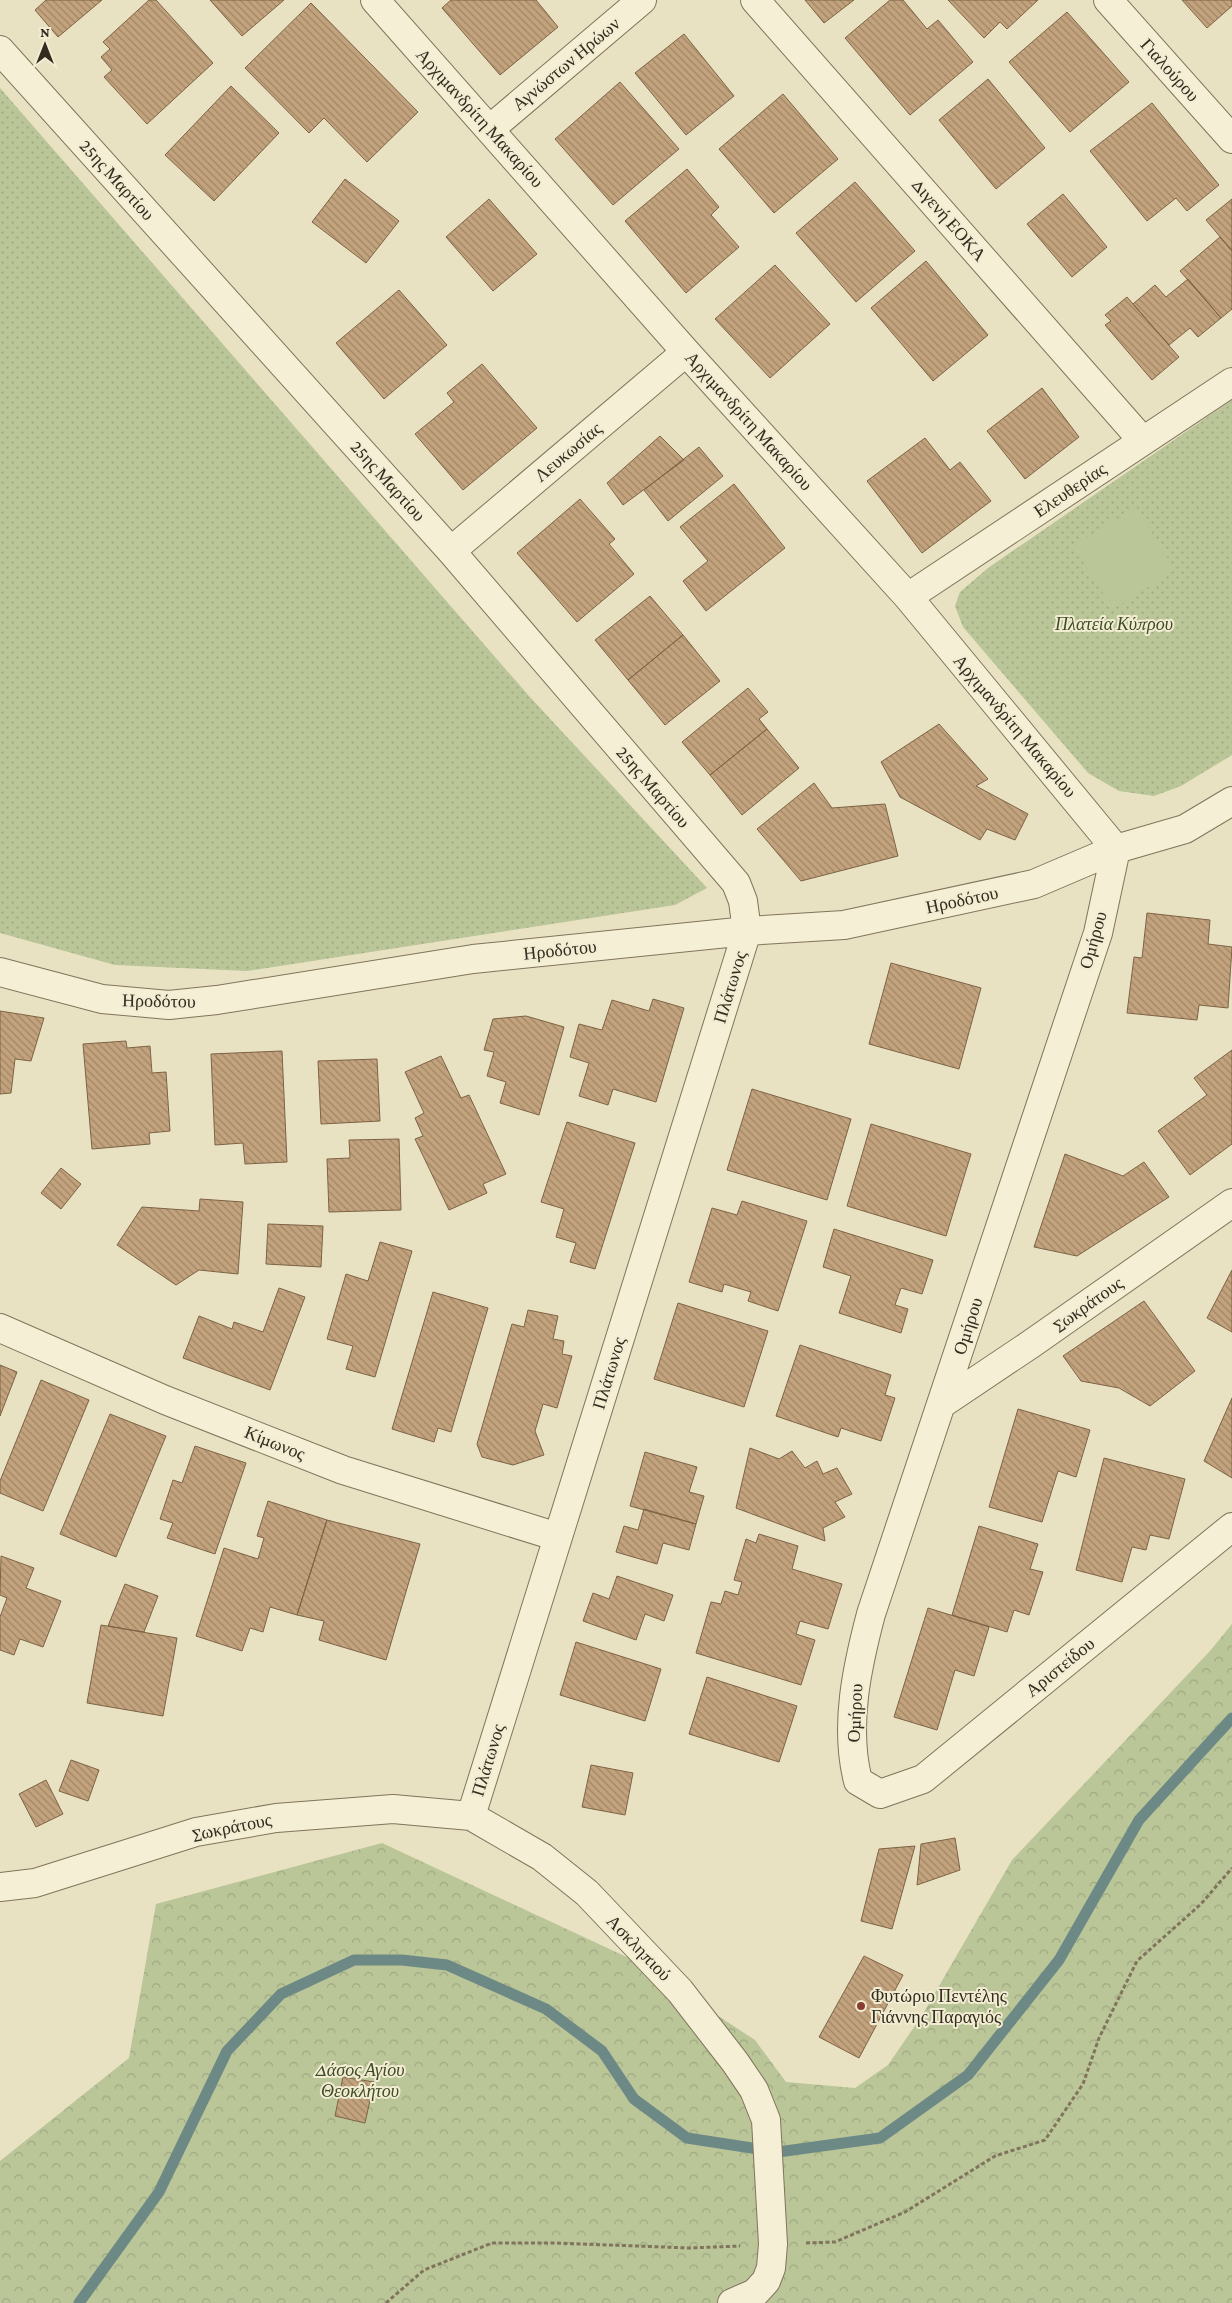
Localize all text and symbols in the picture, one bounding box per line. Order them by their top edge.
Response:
street label: Αγνώστων Ηρώων [508,13,624,115]
north arrow [20,20,70,70]
text: N [40,24,50,40]
street label: Γιαλούρου [1137,34,1203,106]
street label: Αρχιμανδρίτη Μακαρίου [412,44,548,192]
street label: 25ης Μαρτίου [76,136,158,224]
street label: Διγενή ΕΟΚΑ [908,175,990,265]
street label: Αρχιμανδρίτη Μακαρίου [681,347,817,495]
street label: Λευκωσίας [530,418,606,486]
street label: 25ης Μαρτίου [347,437,429,525]
street label: Ελευθερίας [1030,459,1110,521]
park label: Πλατεία Κύπρου [1054,614,1173,634]
street label: Αρχιμανδρίτη Μακαρίου [950,651,1081,801]
street label: 25ης Μαρτίου [612,742,694,832]
street label: Ηροδότου [924,883,1000,917]
street label: Ομήρου [1075,909,1111,971]
street label: Ηροδότου [522,936,598,964]
street label: Πλάτωνος [710,948,750,1026]
street label: Ηροδότου [122,990,196,1012]
street label: Σωκράτους [1049,1273,1127,1335]
street label: Ομήρου [949,1295,987,1357]
street label: Πλάτωνος [589,1334,629,1412]
street label: Κίμωνος [242,1422,308,1464]
street label: Αριστείδου [1022,1633,1098,1701]
street label: Ομήρου [843,1683,867,1743]
street label: Πλάτωνος [468,1721,508,1799]
street label: Σωκράτους [191,1810,273,1844]
street label: Ασκληπιού [603,1911,675,1985]
place label: Φυτώριο Πεντέλης Γιάννης Παραγιός [871,1986,1007,2027]
marker: Φυτώριο Πεντέλης Γιάννης Παραγιός [855,2000,867,2012]
park label: Δάσος Αγίου Θεοκλήτου [315,2060,404,2101]

